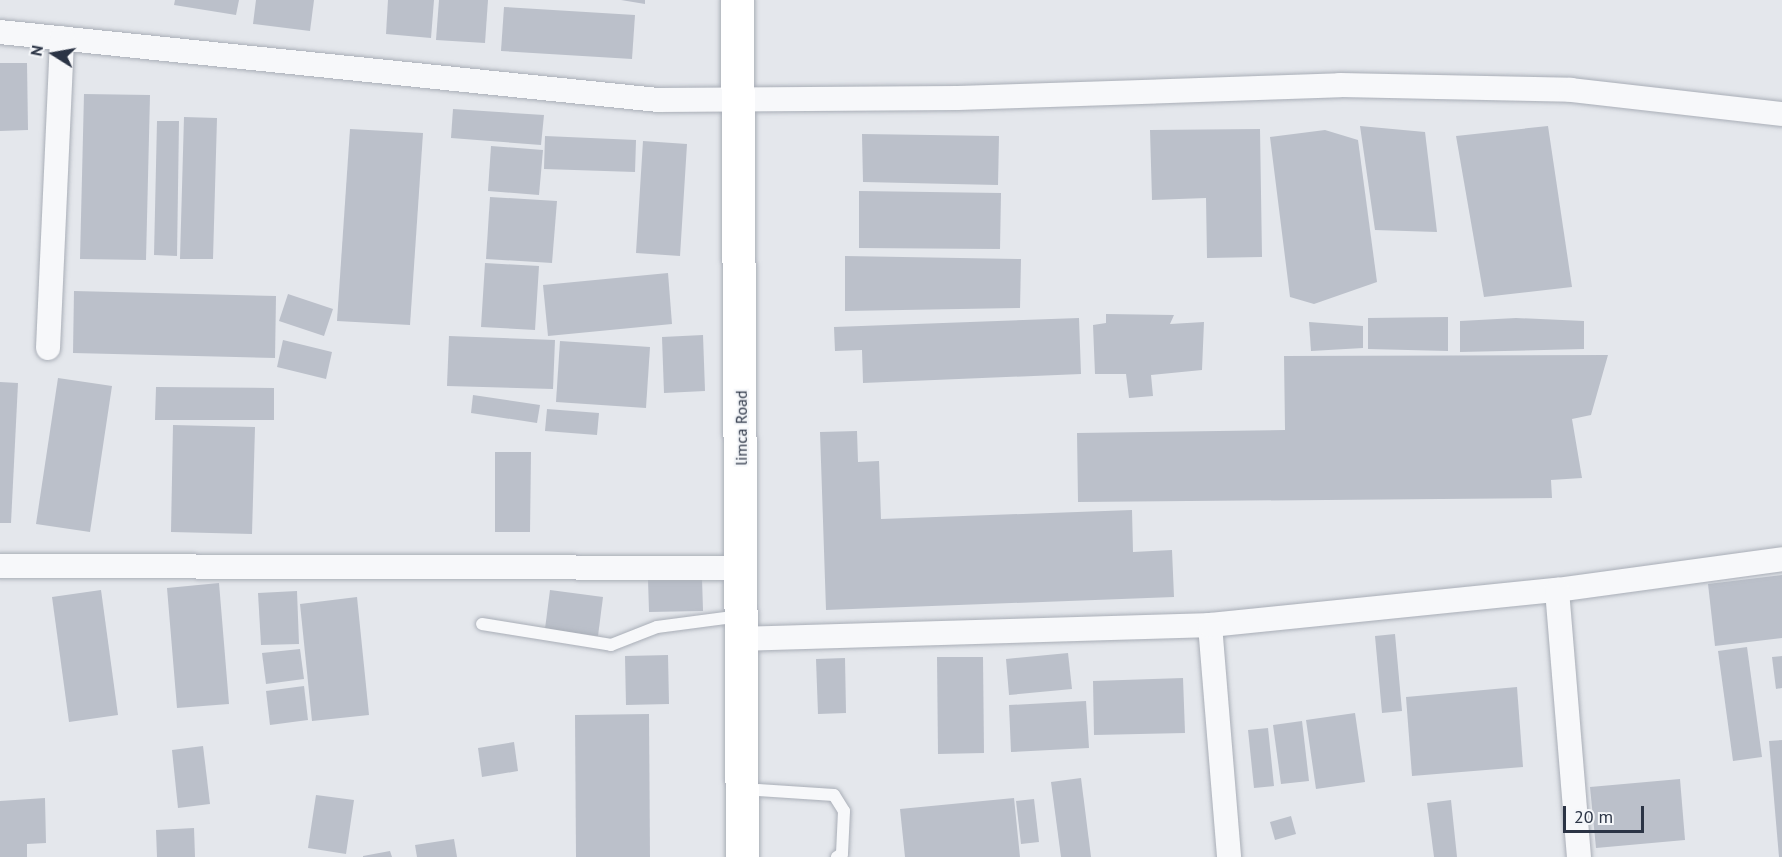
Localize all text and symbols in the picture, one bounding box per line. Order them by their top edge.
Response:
north arrow [24,24,84,84]
text: N [26,44,47,58]
street label: limca Road [731,390,751,466]
scale bar [1566,794,1647,832]
text: 20 m [1574,805,1613,828]

